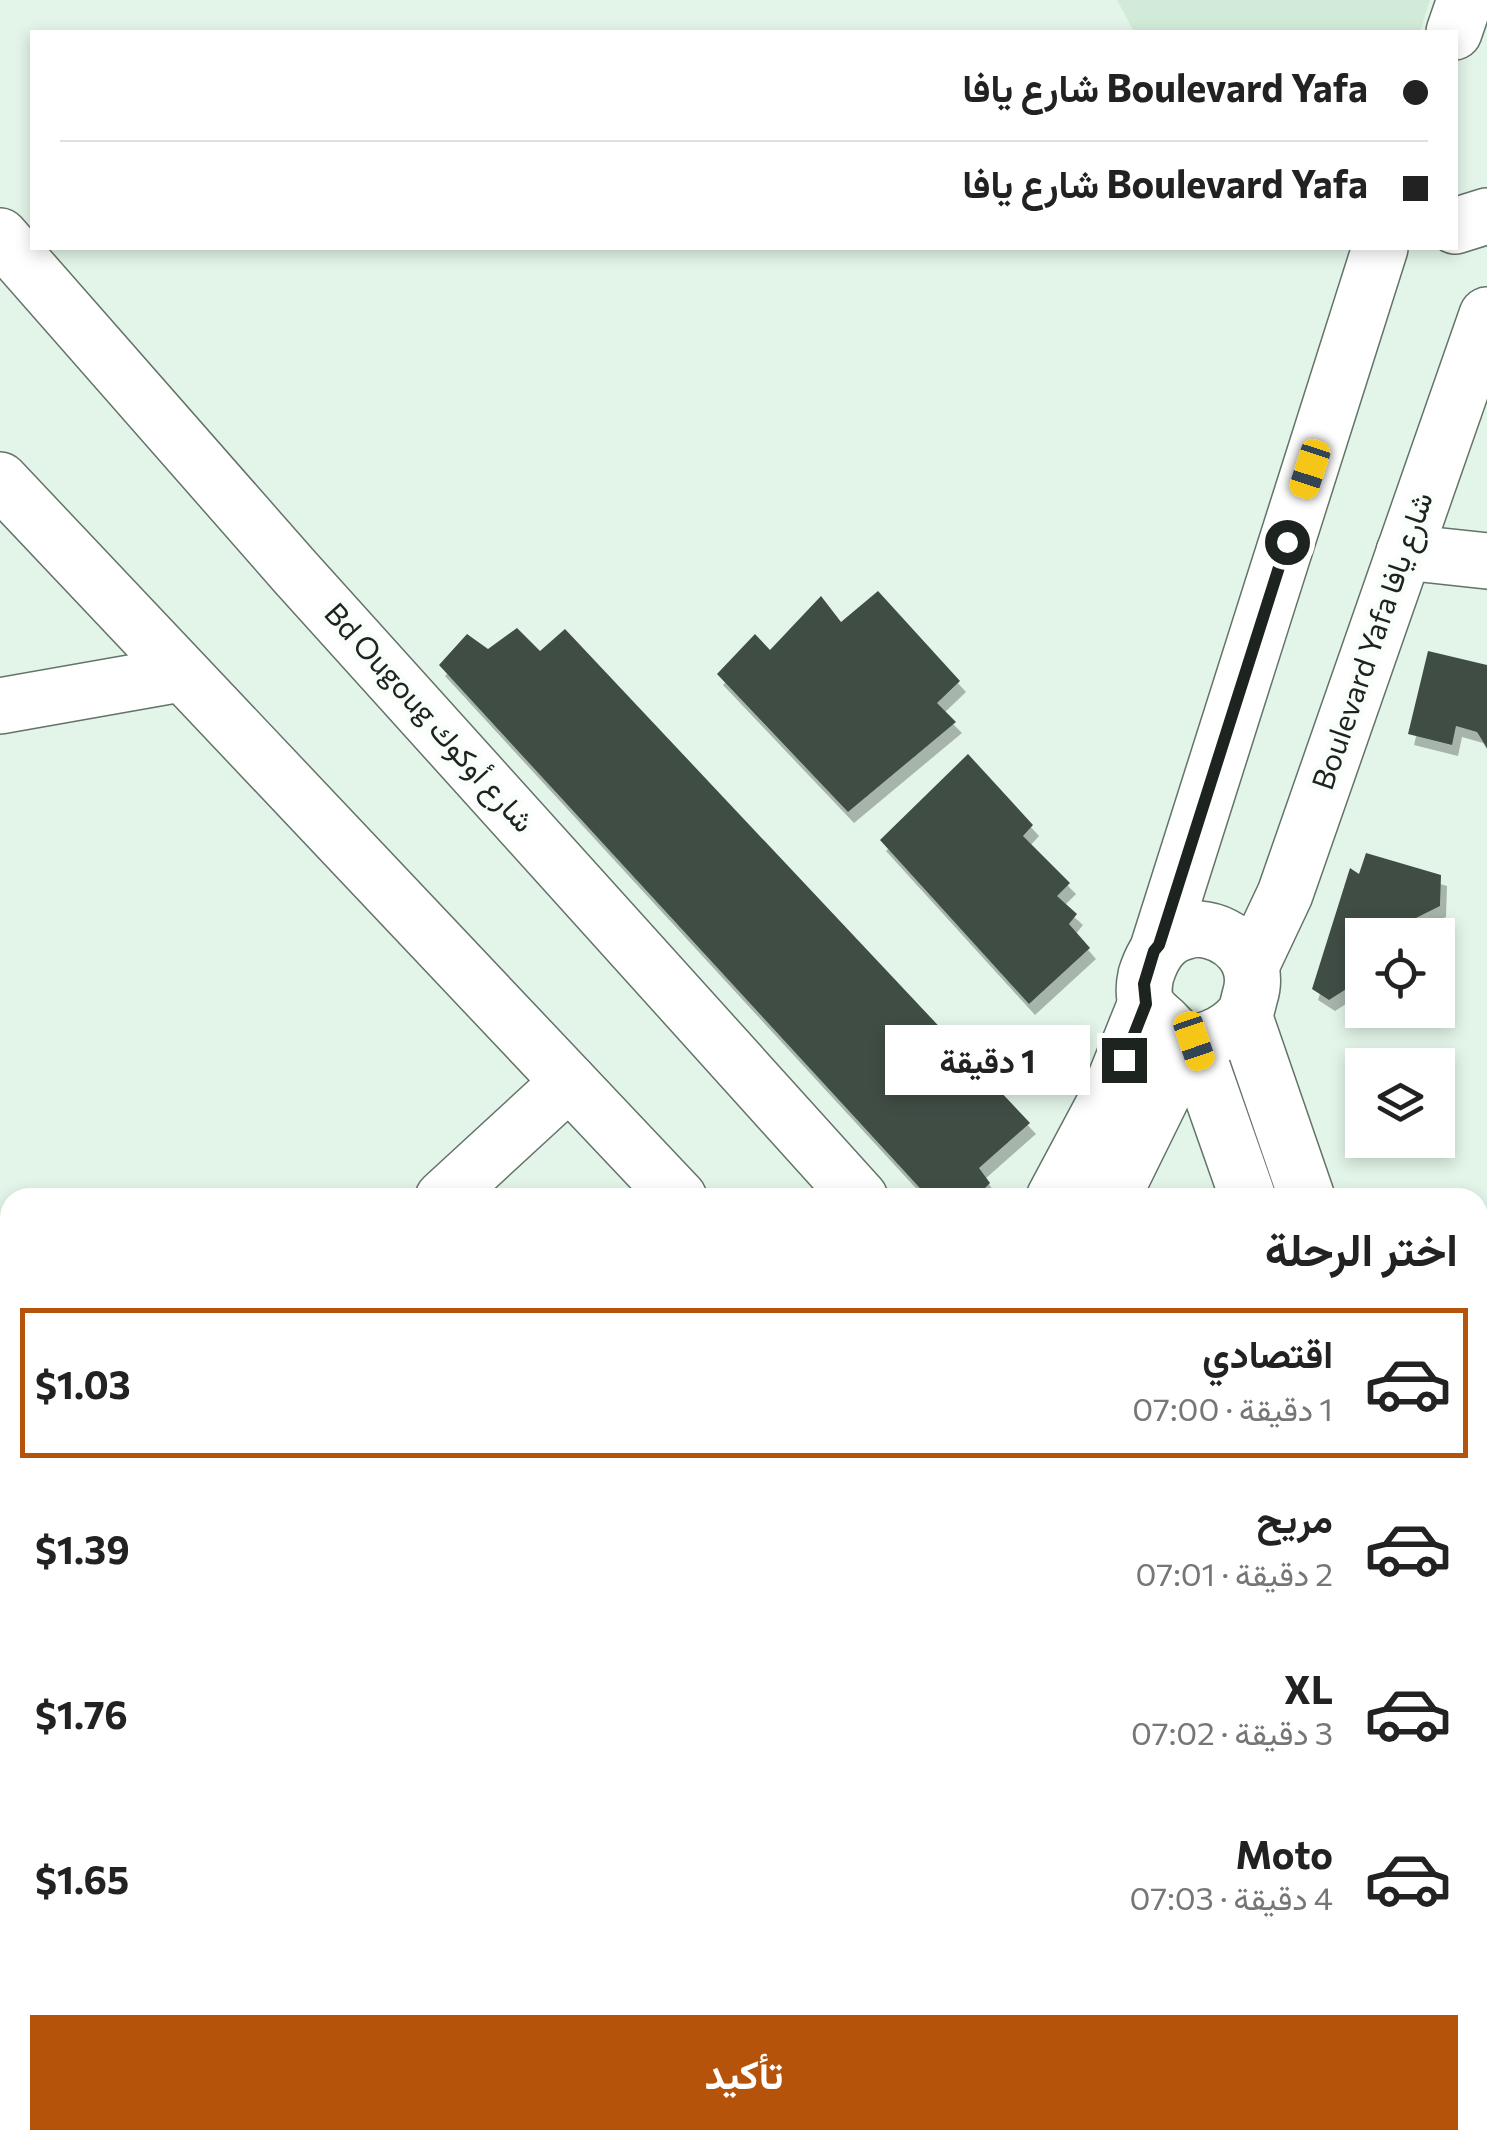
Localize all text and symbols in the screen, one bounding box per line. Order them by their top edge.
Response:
text: Boulevard Yafa شارع يافا [962,63,1368,110]
text: Boulevard Yafa شارع يافا [962,159,1368,206]
car [1286,436,1334,502]
street label: Boulevard Yafa شارع يافا [1302,486,1443,795]
route start [1265,520,1310,565]
street label: Bd Ougoug شارع أوكوك [315,594,544,841]
map controls [1345,918,1455,1158]
button: locate [1345,918,1455,1028]
car [1170,1008,1218,1074]
callout: 1 دقيقة [884,1025,1089,1095]
route end [1102,1038,1147,1083]
text: 1 دقيقة [939,1040,1036,1080]
button: layers [1345,1048,1455,1158]
text: اختر الرحلة [1265,1220,1458,1275]
text: اقتصادي [1202,1329,1333,1376]
icon: car [1363,1338,1453,1428]
text: $1.03 [35,1360,131,1407]
text: 1 دقيقة · 07:00 [1132,1388,1333,1428]
text: مريح [1257,1494,1333,1541]
icon: car [1363,1503,1453,1593]
text: $1.39 [35,1525,130,1572]
text: 2 دقيقة · 07:01 [1135,1553,1333,1593]
text: XL [1284,1665,1333,1712]
icon: car [1363,1668,1453,1758]
text: $1.76 [35,1690,128,1737]
text: 3 دقيقة · 07:02 [1131,1712,1333,1752]
text: Moto [1235,1830,1333,1877]
icon: car [1363,1833,1453,1923]
text: $1.65 [35,1855,129,1902]
text: 4 دقيقة · 07:03 [1130,1877,1333,1917]
button: تأكيد [30,2015,1458,2130]

